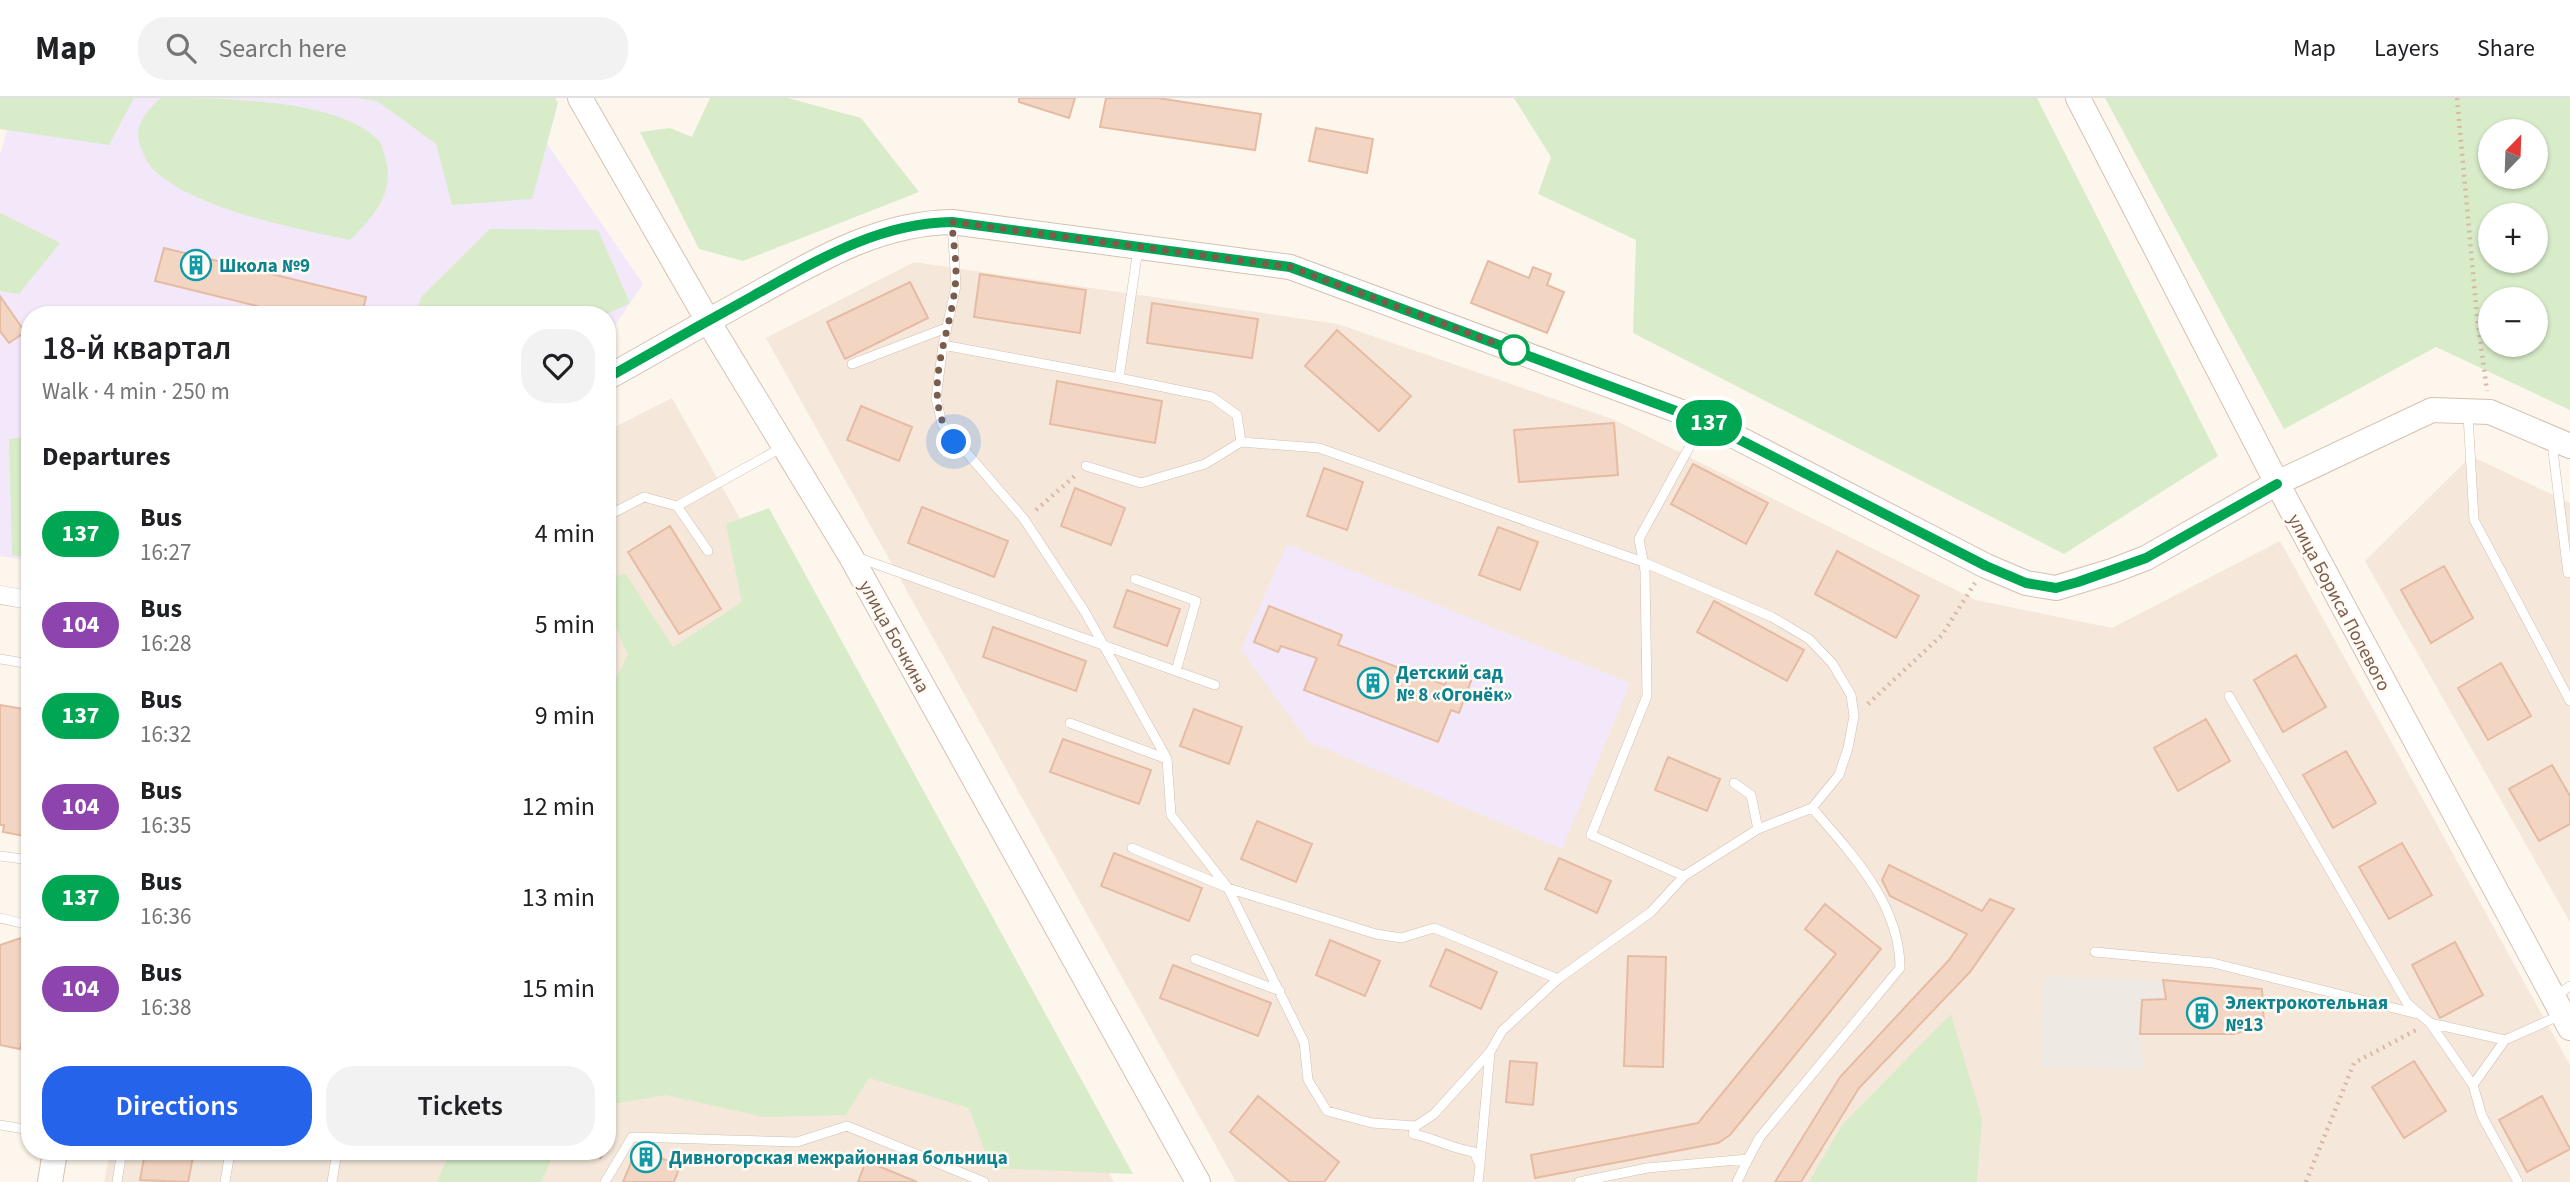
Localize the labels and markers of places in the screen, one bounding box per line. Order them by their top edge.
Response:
building icon: Школа №9 [179,248,213,282]
place label: Школа №9 [219,253,310,280]
unlabelled marker [1499,335,1529,365]
place label: Детский сад № 8 «Огонёк» [1396,660,1512,709]
building icon: Детский сад № 8 «Огонёк» [1356,666,1390,700]
place label: Электрокотельная №13 [2225,990,2388,1039]
building icon: Электрокотельная №13 [2185,996,2219,1030]
building icon: Дивногорская межрайонная больница [629,1140,663,1174]
place label: Дивногорская межрайонная больница [669,1145,1008,1172]

